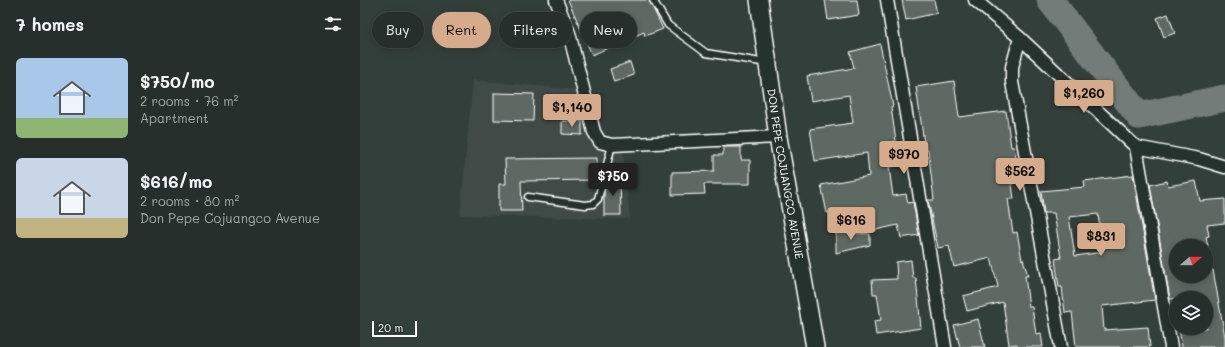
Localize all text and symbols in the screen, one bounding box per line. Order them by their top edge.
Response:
chip: Buy [372,12,424,48]
chip: Rent [432,12,491,48]
chip: Filters [499,12,572,48]
chip: New [580,12,637,48]
text: 7 homes [16,13,84,35]
icon: filters [322,13,344,35]
text: $750/mo [140,70,215,92]
icon: home [48,74,96,122]
pin: $1,260 [1051,80,1117,114]
text: $1,260 [1063,84,1105,101]
street label: DON PEPE COJUANGCO AVENUE [764,88,807,260]
text: 2 rooms · 76 m² [140,92,239,109]
pin: $1,140 [539,94,605,128]
text: $1,140 [552,98,592,115]
text: Apartment [140,109,209,126]
pin: $970 [880,141,928,175]
text: $970 [888,145,920,162]
pin: $562 [996,158,1044,192]
text: $562 [1005,162,1035,179]
pin: $750 [589,163,637,197]
text: $750 [597,167,629,184]
text: $616/mo [140,170,212,192]
icon: home [48,174,96,222]
text: 2 rooms · 80 m² [140,192,239,209]
pin: $616 [827,207,875,241]
text: Don Pepe Cojuangco Avenue [140,209,320,226]
text: $616 [836,211,866,228]
pin: $831 [1077,223,1125,257]
text: $831 [1086,227,1116,244]
north arrow [1169,239,1213,283]
map controls [1169,239,1213,335]
button: layers [1169,291,1213,335]
scale bar [372,319,417,338]
text: 20 m [378,320,403,335]

